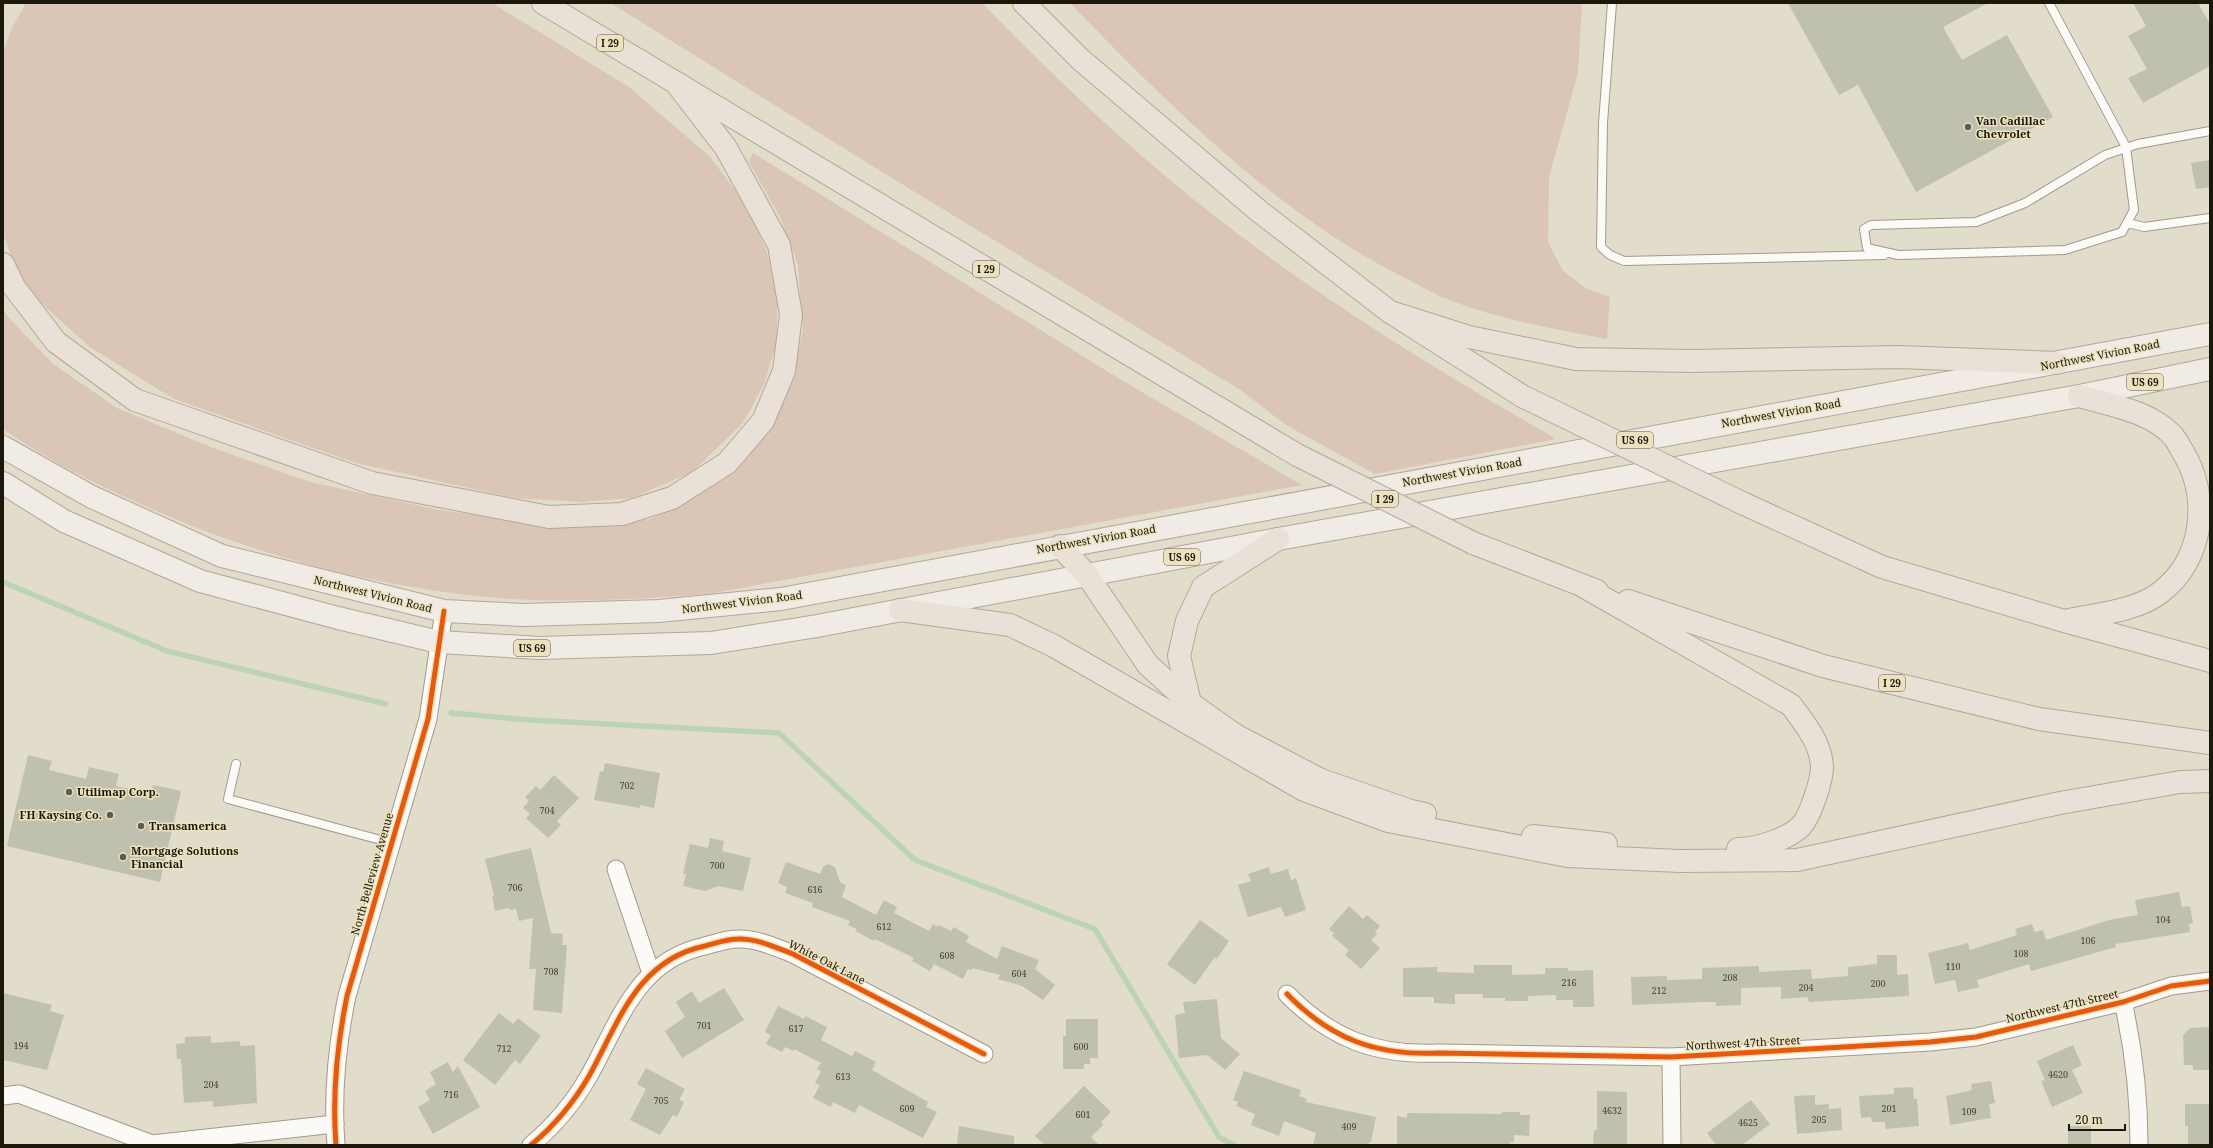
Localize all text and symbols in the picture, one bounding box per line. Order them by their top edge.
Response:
road number: I 29 [597,35,623,51]
place label: Van Cadillac Chevrolet [1976,113,2045,141]
marker: Van Cadillac Chevrolet [1963,122,1973,132]
road number: I 29 [973,261,999,277]
street label: Northwest Vivion Road [2039,336,2161,373]
road number: US 69 [2127,374,2163,390]
street label: Northwest Vivion Road [1720,395,1842,430]
road number: US 69 [1617,432,1653,448]
street label: Northwest Vivion Road [1401,454,1523,489]
road number: I 29 [1372,491,1398,507]
street label: Northwest Vivion Road [1035,521,1157,556]
road number: US 69 [1164,549,1200,565]
street label: Northwest Vivion Road [312,572,434,616]
street label: Northwest Vivion Road [681,587,803,616]
road number: US 69 [514,640,550,656]
road number: I 29 [1879,675,1905,691]
house number: 702 [619,779,635,792]
place label: Utilimap Corp. [77,784,159,799]
marker: Utilimap Corp. [64,787,74,797]
house number: 704 [539,804,555,817]
place label: FH Kaysing Co. [20,807,102,822]
marker: FH Kaysing Co. [105,810,115,820]
street label: North Belleview Avenue [347,811,396,937]
place label: Transamerica [149,818,227,833]
marker: Transamerica [136,821,146,831]
place label: Mortgage Solutions Financial [131,843,239,871]
marker: Mortgage Solutions Financial [118,852,128,862]
house number: 700 [709,859,725,872]
house number: 706 [507,881,523,894]
house number: 616 [807,883,823,896]
house number: 104 [2155,913,2171,926]
house number: 612 [876,920,892,933]
house number: 106 [2080,934,2096,947]
street label: White Oak Lane [786,936,868,987]
house number: 108 [2013,947,2029,960]
house number: 608 [939,949,955,962]
house number: 110 [1945,960,1961,973]
house number: 708 [543,965,559,978]
house number: 604 [1011,967,1027,980]
house number: 208 [1722,971,1738,984]
house number: 216 [1561,976,1577,989]
house number: 200 [1870,977,1886,990]
house number: 204 [1798,981,1814,994]
house number: 212 [1651,984,1667,997]
street label: Northwest 47th Street [2004,985,2119,1026]
house number: 701 [696,1019,712,1032]
house number: 617 [788,1022,804,1035]
street label: Northwest 47th Street [1685,1032,1801,1053]
house number: 194 [13,1039,29,1052]
house number: 600 [1073,1040,1089,1053]
house number: 712 [496,1042,512,1055]
house number: 4620 [2048,1068,2068,1081]
house number: 613 [835,1070,851,1083]
house number: 204 [203,1078,219,1091]
house number: 716 [443,1088,459,1101]
house number: 705 [653,1094,669,1107]
house number: 609 [899,1102,915,1115]
house number: 201 [1881,1102,1897,1115]
house number: 4632 [1602,1104,1622,1117]
house number: 109 [1961,1105,1977,1118]
scale bar [2069,1106,2125,1132]
house number: 601 [1075,1108,1091,1121]
text: 20 m [2075,1111,2103,1128]
house number: 205 [1811,1113,1827,1126]
house number: 4625 [1738,1116,1758,1129]
house number: 409 [1341,1120,1357,1133]

